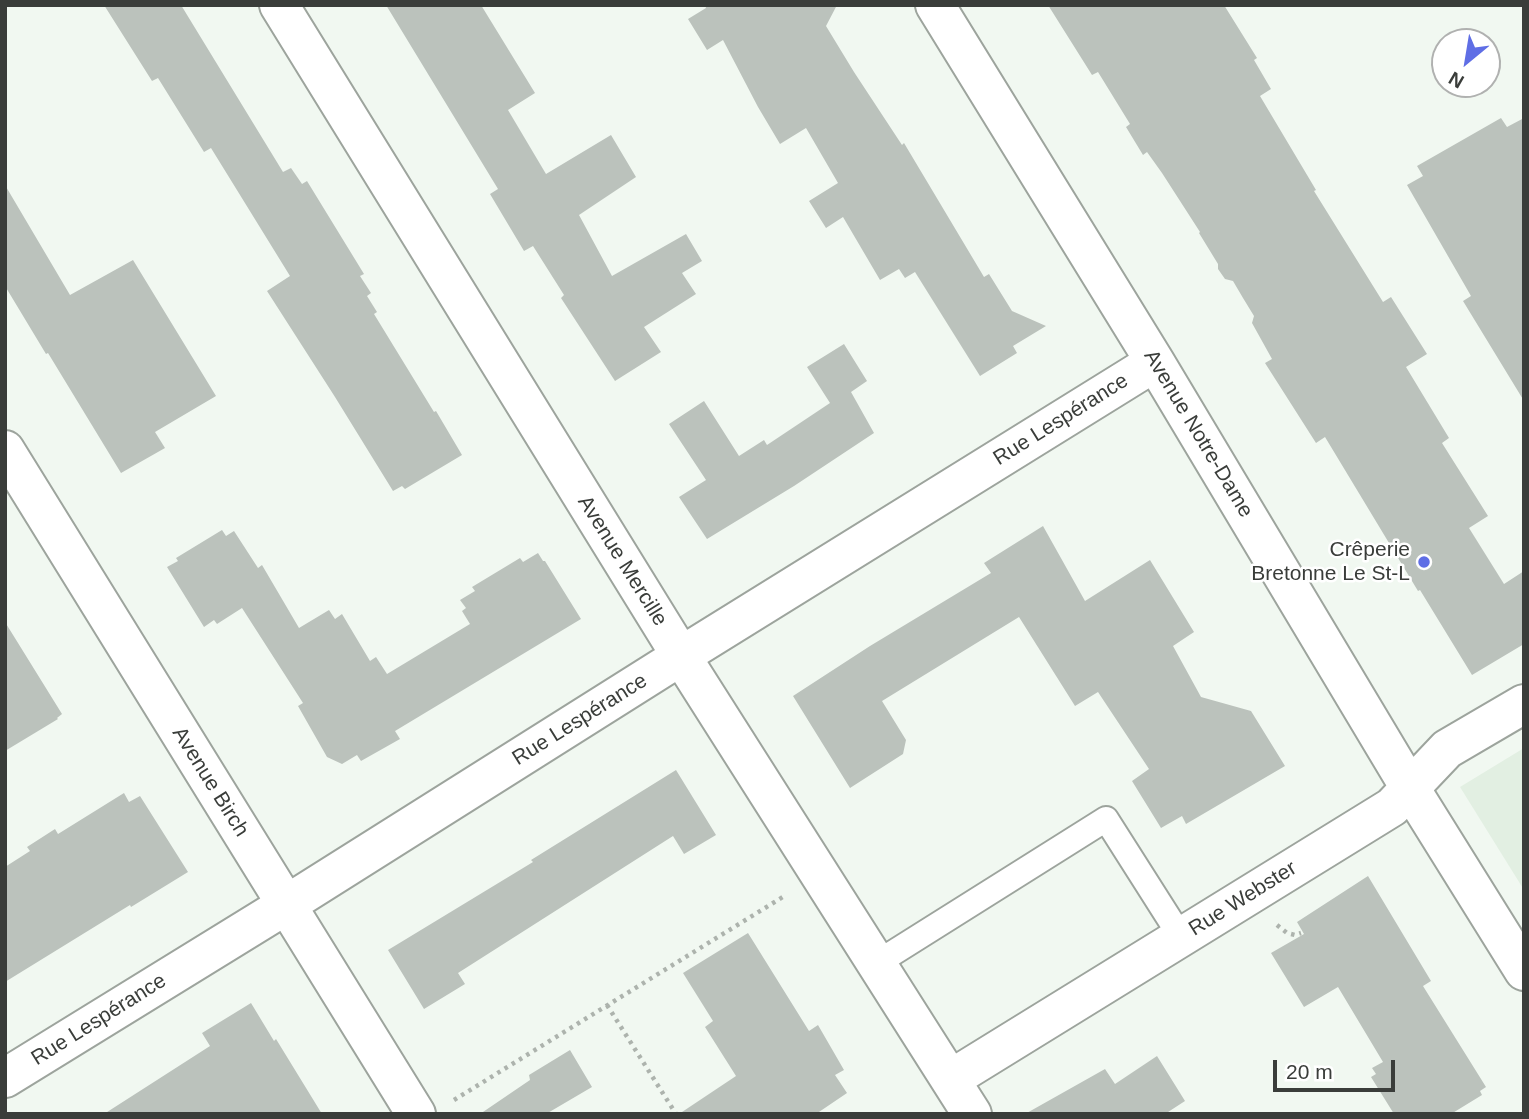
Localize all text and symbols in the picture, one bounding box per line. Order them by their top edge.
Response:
north arrow [1431,28,1501,98]
text: N [1445,67,1467,92]
street label: Avenue Notre-Dame [1138,346,1258,522]
street label: Rue Lespérance [989,368,1133,472]
street label: Avenue Mercille [572,491,672,631]
place label: Crêperie Bretonne Le St-L [1251,537,1410,587]
marker: Crêperie Bretonne Le St-L [1416,554,1432,570]
street label: Rue Lespérance [508,668,652,772]
street label: Avenue Birch [166,723,254,841]
street label: Rue Webster [1185,856,1301,942]
street label: Rue Lespérance [27,968,171,1072]
scale bar [1277,1046,1400,1090]
text: 20 m [1286,1060,1333,1083]

